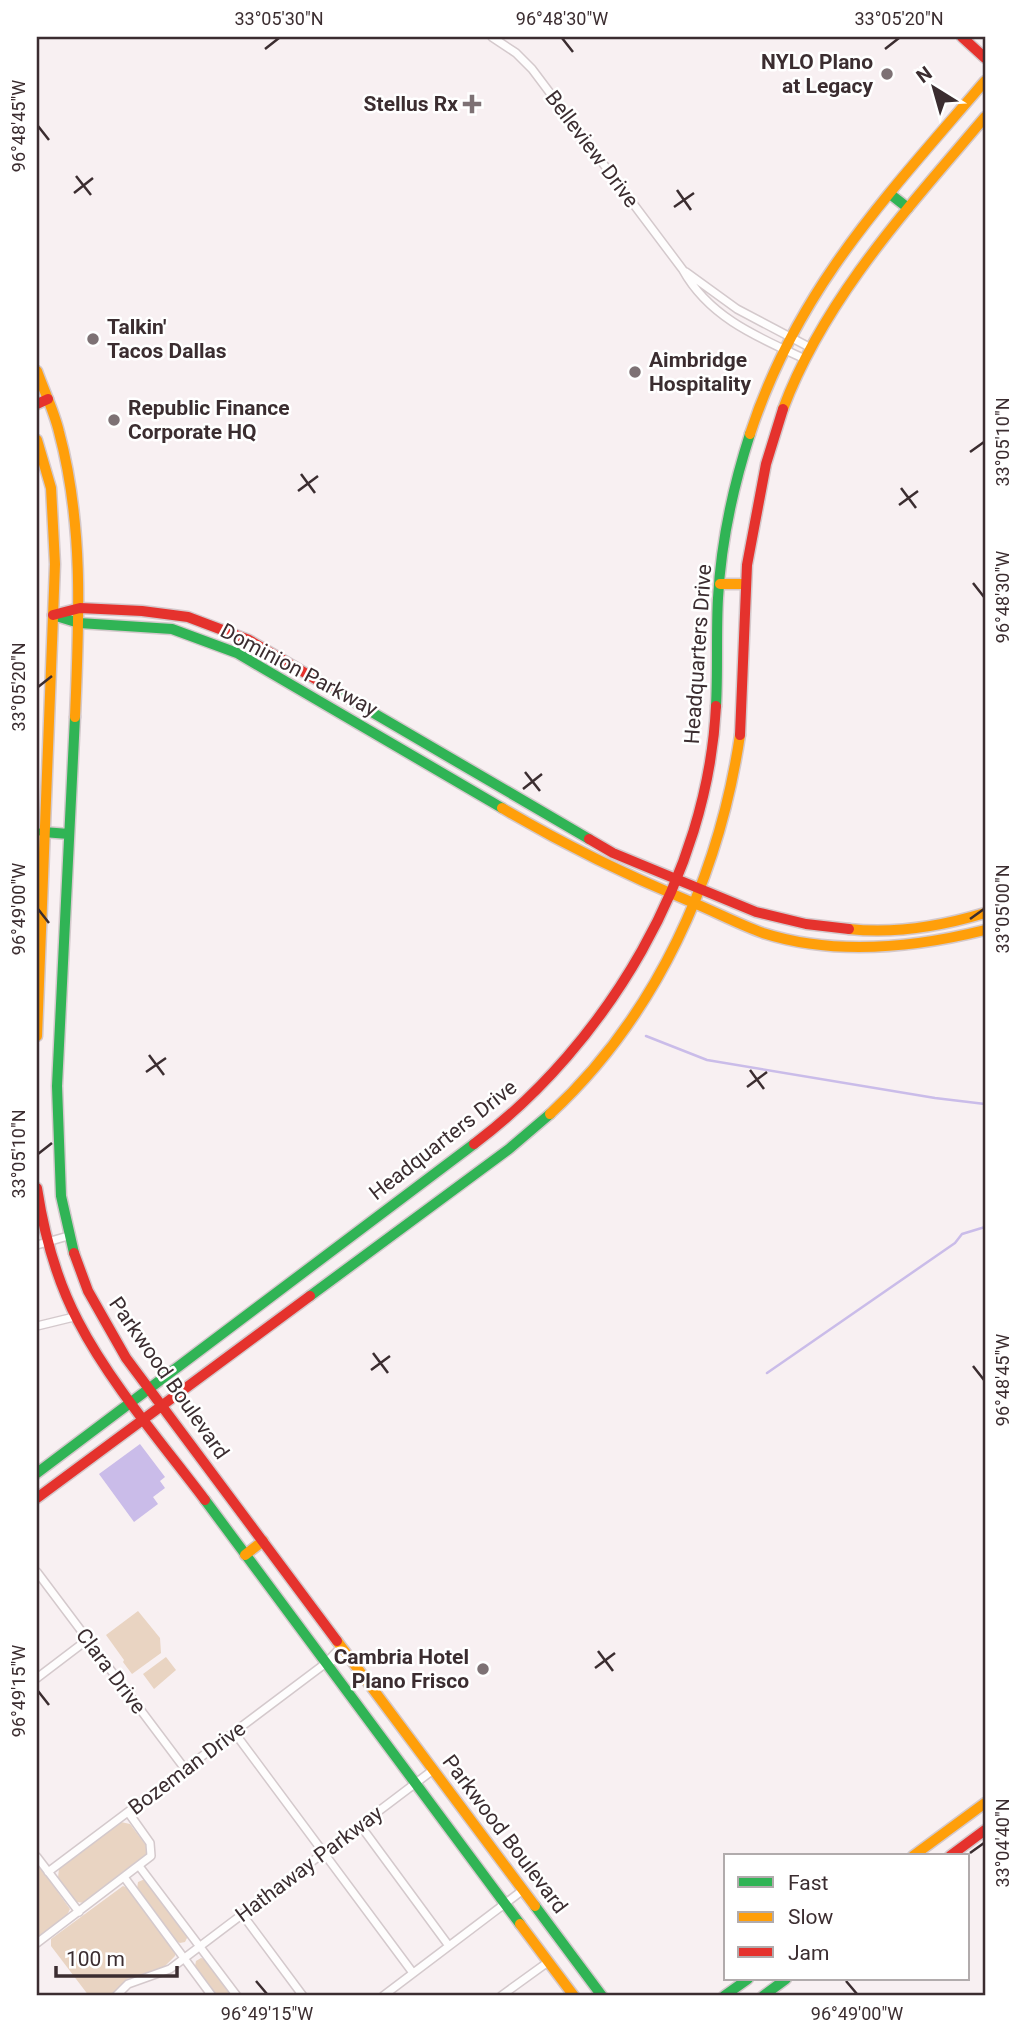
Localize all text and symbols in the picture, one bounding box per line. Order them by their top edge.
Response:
text: 33°05'30"N [234,8,324,29]
text: 96°48'30"W [516,8,608,29]
text: 33°05'20"N [854,8,944,29]
place label: NYLO Plano at Legacy [761,50,873,98]
north arrow [900,52,970,122]
text: N [912,62,936,88]
marker: NYLO Plano at Legacy [879,66,895,82]
text: 96°48'45"W [8,80,29,172]
street label: Belleview Drive [540,86,644,212]
place label: Stellus Rx [364,92,458,116]
marker: Stellus Rx [464,96,480,112]
place label: Talkin' Tacos Dallas [107,315,227,363]
marker: Talkin' Tacos Dallas [85,331,101,347]
place label: Aimbridge Hospitality [649,348,751,396]
marker: Aimbridge Hospitality [627,364,643,380]
place label: Republic Finance Corporate HQ [128,396,290,444]
text: 33°05'10"N [992,397,1013,487]
marker: Republic Finance Corporate HQ [106,412,122,428]
text: 96°48'30"W [992,551,1013,643]
street label: Headquarters Drive [680,563,716,745]
street label: Dominion Parkway [217,619,382,721]
text: 33°05'20"N [8,642,29,732]
text: 96°49'00"W [8,863,29,955]
text: 33°05'00"N [992,864,1013,954]
street label: Headquarters Drive [365,1075,521,1205]
text: 33°05'10"N [8,1109,29,1199]
street label: Parkwood Boulevard [104,1292,234,1464]
text: 96°48'45"W [992,1334,1013,1426]
street label: Clara Drive [71,1624,151,1718]
text: 96°49'15"W [8,1645,29,1737]
place label: Cambria Hotel Plano Frisco [334,1645,469,1693]
marker: Cambria Hotel Plano Frisco [475,1661,491,1677]
street label: Bozeman Drive [124,1716,250,1820]
street label: Parkwood Boulevard [438,1750,572,1918]
text: 33°04'40"N [992,1798,1013,1888]
street label: Hathaway Parkway [231,1801,387,1927]
legend [724,1854,970,1980]
text: Fast [788,1871,829,1895]
text: Slow [788,1905,834,1929]
scale bar [56,1935,177,1979]
text: Jam [788,1941,829,1965]
text: 100 m [66,1947,125,1971]
text: 96°49'15"W [221,2003,313,2024]
text: 96°49'00"W [811,2003,903,2024]

